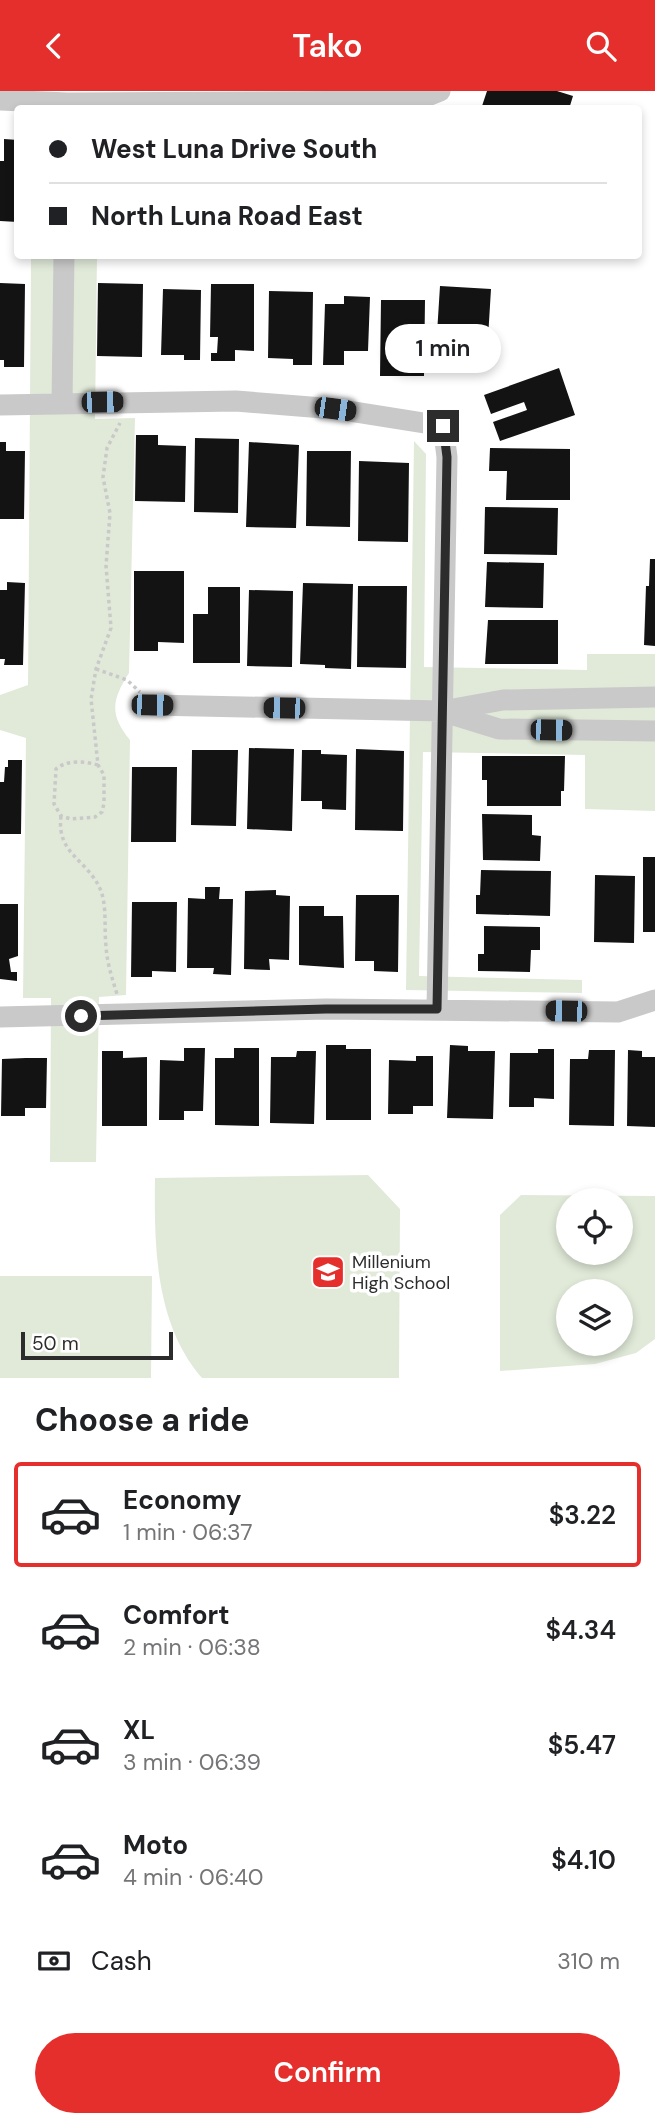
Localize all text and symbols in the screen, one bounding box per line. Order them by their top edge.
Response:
text: Tako [292,25,363,67]
icon: back [35,27,73,65]
icon: search [582,27,620,65]
text: West Luna Drive South [91,132,377,166]
text: North Luna Road East [91,199,363,233]
callout: 1 min [385,324,501,373]
text: 1 min [416,333,470,363]
car [81,391,124,413]
car [313,396,358,422]
route end [427,410,459,442]
car [131,694,174,716]
car [263,697,306,719]
car [530,719,573,741]
route start [65,1000,97,1032]
car [545,1000,588,1022]
map controls [556,1188,633,1356]
button: locate [556,1188,633,1265]
place label: Millenium High School [352,1250,450,1295]
school or university icon: Millenium High School [309,1253,347,1291]
button: layers [556,1279,633,1356]
scale bar [21,1329,173,1361]
text: 50 m [32,1331,79,1356]
text: Choose a ride [35,1399,250,1441]
icon: car [39,1483,102,1546]
text: Economy [123,1483,241,1517]
text: $3.22 [549,1498,616,1532]
text: 1 min · 06:37 [123,1517,253,1547]
icon: car [39,1598,102,1661]
text: Comfort [123,1598,229,1632]
text: $4.34 [546,1613,616,1647]
text: 2 min · 06:38 [123,1632,261,1662]
icon: car [39,1713,102,1776]
text: XL [123,1713,155,1747]
text: $5.47 [548,1728,616,1762]
text: 3 min · 06:39 [123,1747,261,1777]
icon: car [39,1828,102,1891]
text: Moto [123,1828,188,1862]
text: $4.10 [551,1843,616,1877]
text: 4 min · 06:40 [123,1862,264,1892]
icon: cash [35,1942,73,1980]
text: Cash [91,1944,152,1978]
text: 310 m [557,1946,620,1976]
button: Confirm [35,2033,620,2113]

